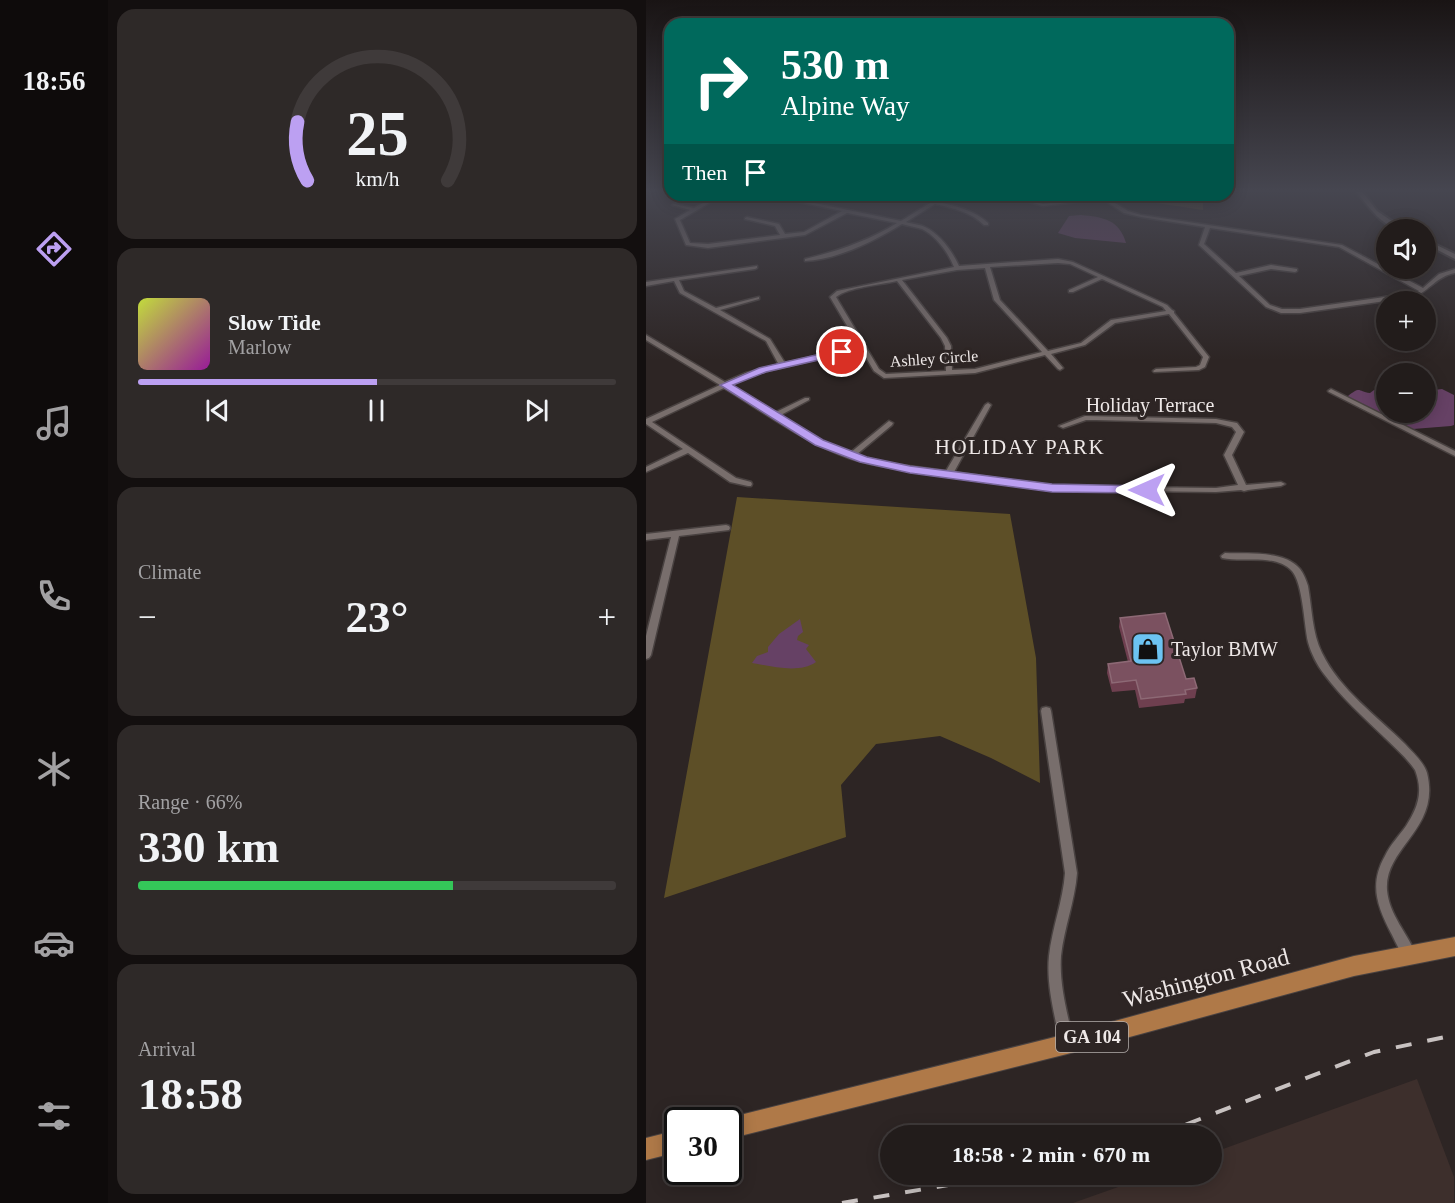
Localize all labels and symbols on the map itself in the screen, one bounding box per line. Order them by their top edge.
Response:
pin [816,326,867,377]
street label: Ashley Circle [889,347,979,371]
street label: Holiday Terrace [1086,394,1214,417]
district label: HOLIDAY PARK [935,435,1105,459]
position arrow [1115,458,1179,522]
shop icon: Taylor BMW [1130,631,1166,667]
place label: Taylor BMW [1171,638,1278,661]
street label: Washington Road [1120,943,1292,1013]
road number: GA 104 [1056,1022,1128,1052]
speed limit sign: 30 [664,1107,742,1185]

